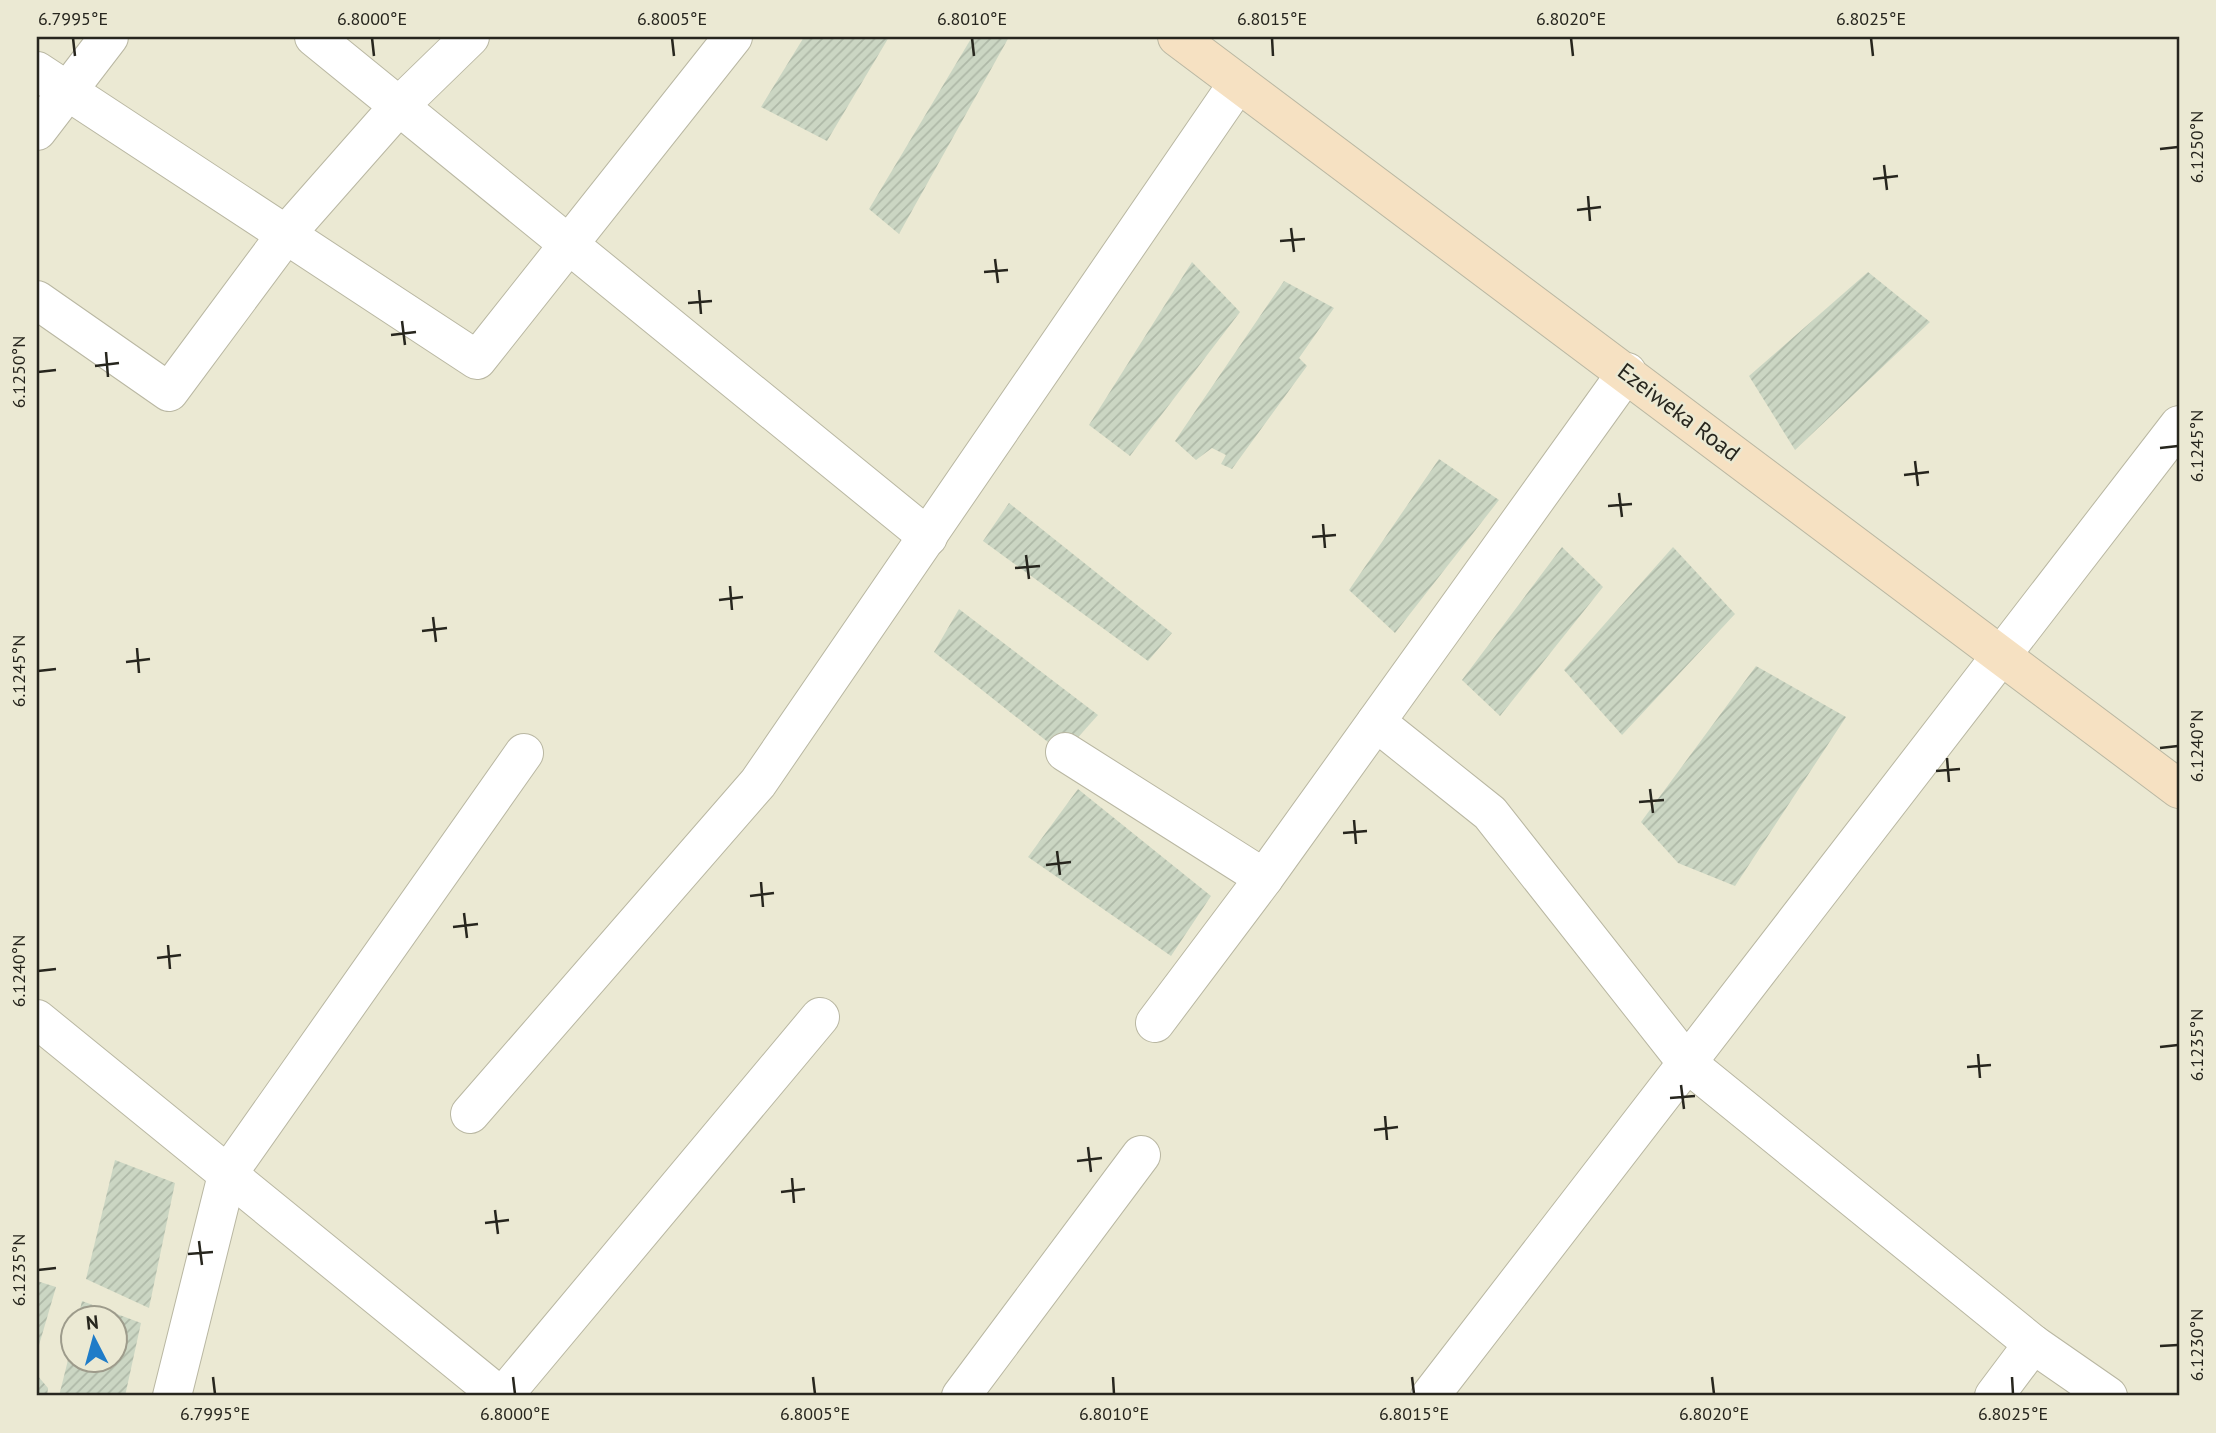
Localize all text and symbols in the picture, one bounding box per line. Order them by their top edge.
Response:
text: 6.7995°E [38,7,108,30]
text: 6.8000°E [337,7,407,30]
text: 6.8005°E [637,7,707,30]
text: 6.8010°E [937,7,1007,30]
text: 6.8015°E [1237,7,1307,30]
text: 6.8020°E [1536,7,1606,30]
text: 6.8025°E [1836,7,1906,30]
text: 6.1250°N [2185,111,2208,183]
text: 6.1250°N [7,336,30,408]
street label: Ezeiweka Road [1612,356,1746,467]
text: 6.1245°N [2185,410,2208,482]
text: 6.1245°N [7,635,30,707]
text: 6.1240°N [2185,710,2208,782]
text: 6.1240°N [7,935,30,1007]
text: 6.1235°N [2185,1009,2208,1081]
text: 6.1235°N [7,1234,30,1306]
north arrow [60,1304,130,1374]
text: 6.1230°N [2185,1309,2208,1381]
text: N [85,1310,100,1335]
text: 6.7995°E [180,1402,250,1425]
text: 6.8000°E [480,1402,550,1425]
text: 6.8005°E [780,1402,850,1425]
text: 6.8010°E [1079,1402,1149,1425]
text: 6.8015°E [1379,1402,1449,1425]
text: 6.8020°E [1679,1402,1749,1425]
text: 6.8025°E [1978,1402,2048,1425]

